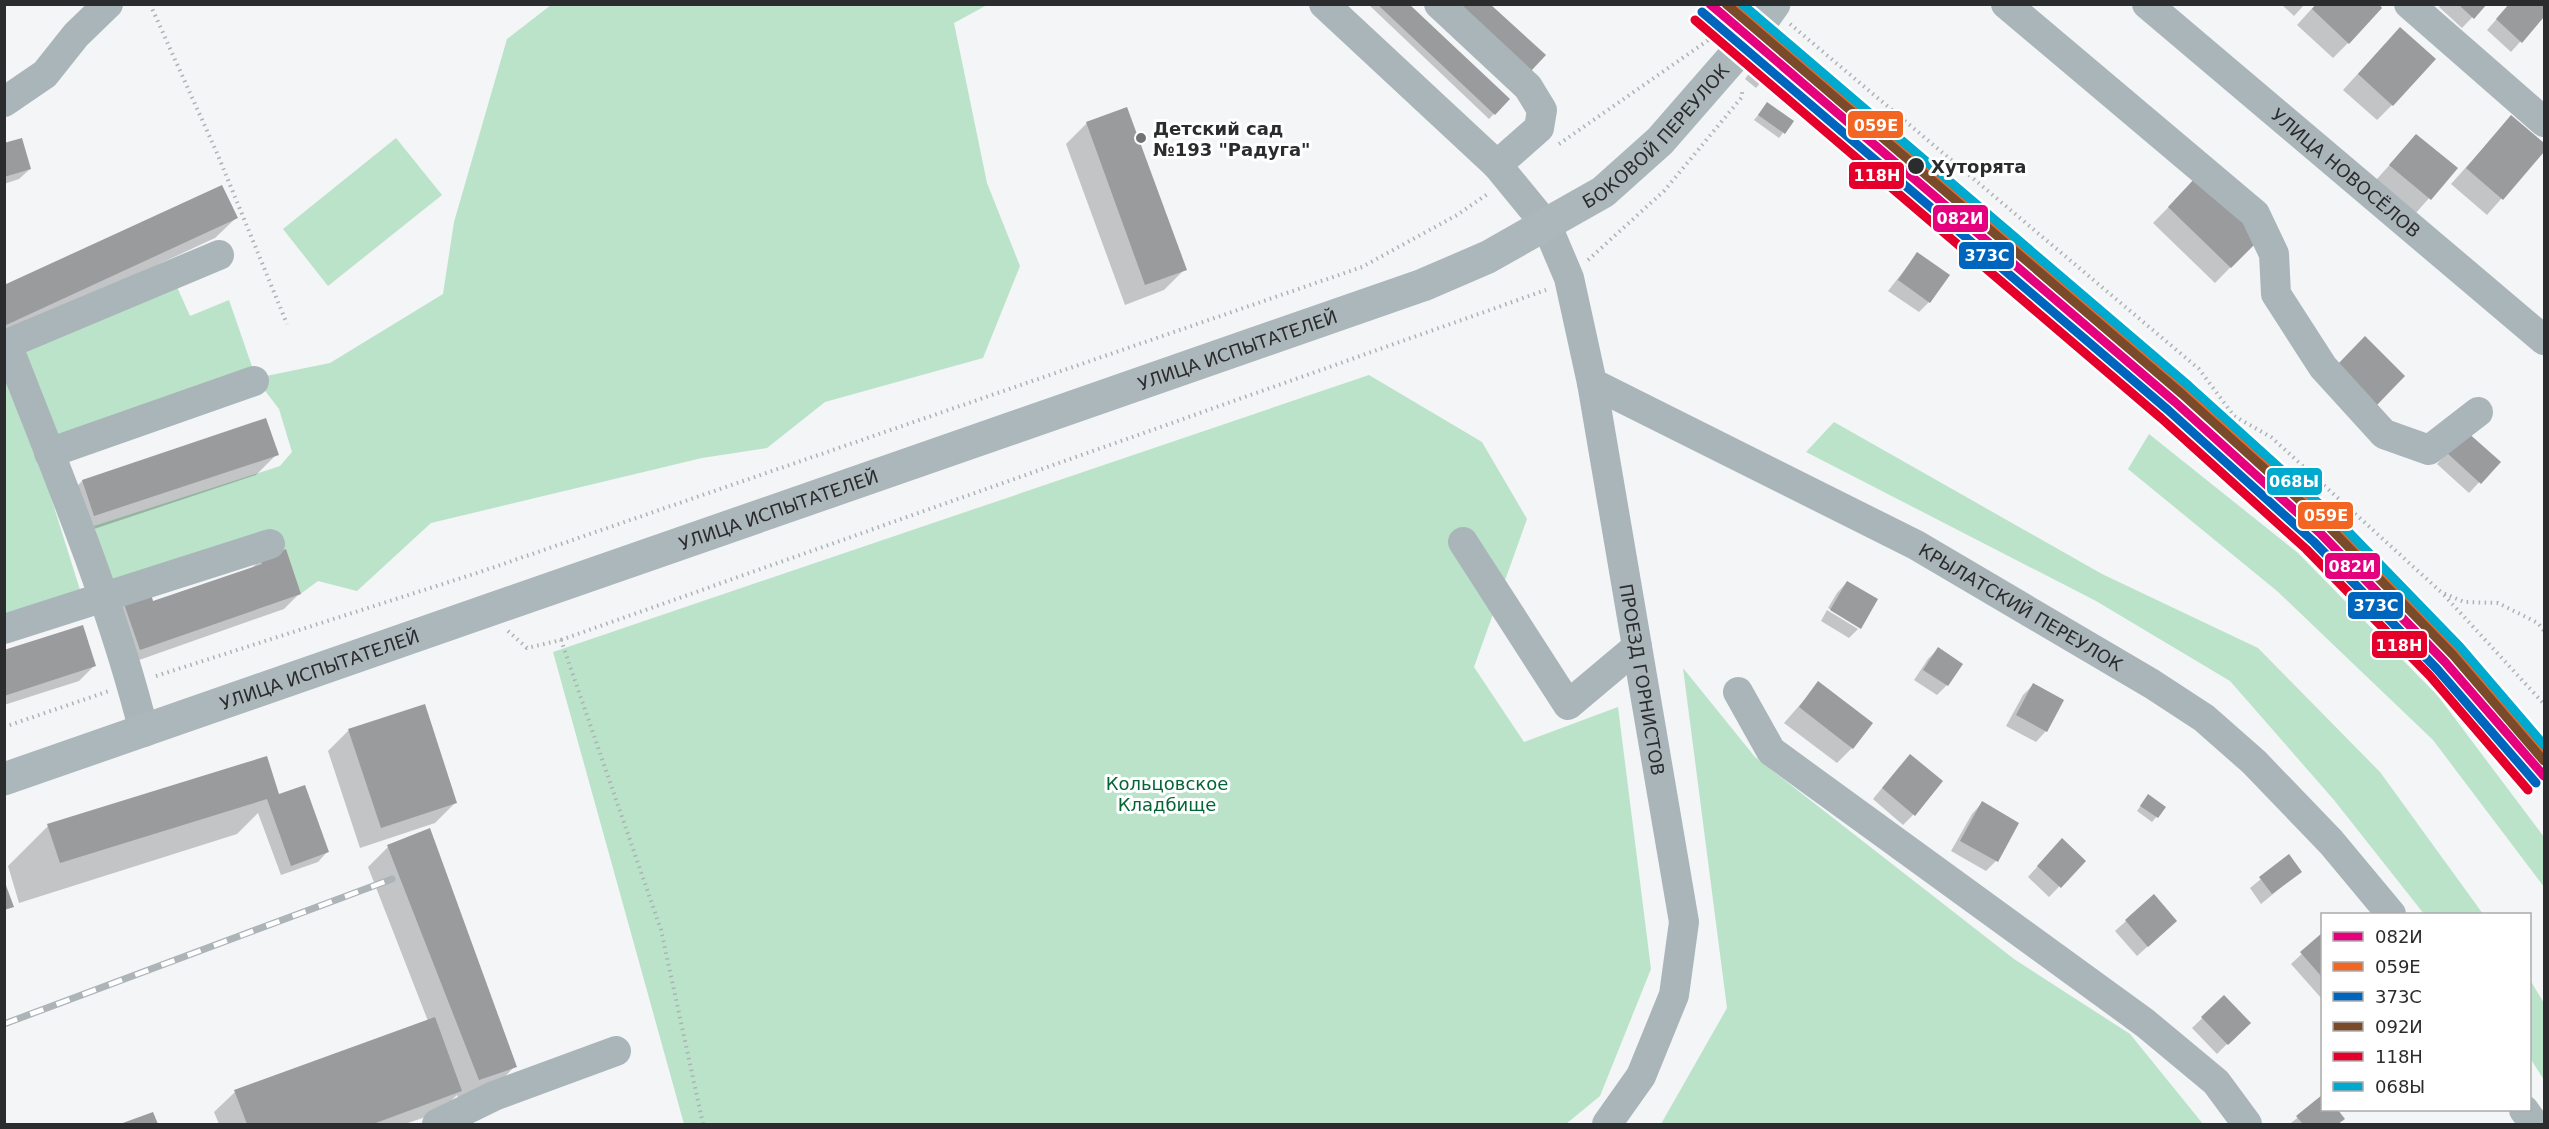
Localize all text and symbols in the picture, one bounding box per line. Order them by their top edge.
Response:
street label: БОКОВОЙ ПЕРЕУЛОК [1578,59,1733,212]
street label: УЛИЦА НОВОСЁЛОВ [2268,104,2425,241]
line badge: 059Е [1847,110,1904,139]
text: 059Е [1854,116,1898,135]
place label: Детский сад №193 "Радуга" [1153,118,1310,160]
marker: Детский сад №193 "Радуга" [1134,131,1148,145]
marker: Хуторята [1906,156,1926,176]
place label: Хуторята [1931,156,2026,177]
line badge: 118Н [1848,161,1905,190]
text: 118Н [1854,166,1900,185]
line badge: 082И [1932,204,1989,233]
text: 082И [1937,209,1983,228]
line badge: 373C [1958,241,2015,270]
text: 373C [1964,246,2010,265]
street label: УЛИЦА ИСПЫТАТЕЛЕЙ [1135,305,1340,394]
street label: УЛИЦА ИСПЫТАТЕЛЕЙ [676,465,881,554]
line badge: 068Ы [2266,467,2323,496]
text: 068Ы [2269,472,2319,491]
line badge: 059Е [2297,501,2354,530]
text: 059Е [2304,506,2348,525]
street label: КРЫЛАТСКИЙ ПЕРЕУЛОК [1915,539,2127,675]
line badge: 082И [2324,552,2381,580]
text: 082И [2329,557,2375,576]
street label: ПРОЕЗД ГОРНИСТОВ [1616,582,1669,777]
line badge: 373C [2347,591,2404,620]
text: 373C [2353,596,2399,615]
street label: УЛИЦА ИСПЫТАТЕЛЕЙ [217,625,422,714]
line badge: 118Н [2371,630,2428,659]
text: 118Н [2376,636,2422,655]
park label: Кольцовское Кладбище [1106,773,1228,815]
legend [2321,913,2531,1111]
text: 082И [2375,926,2423,947]
text: 059Е [2375,956,2421,977]
text: 373C [2375,986,2422,1007]
text: 092И [2375,1016,2423,1037]
text: 118Н [2375,1046,2423,1067]
text: 068Ы [2375,1076,2425,1097]

